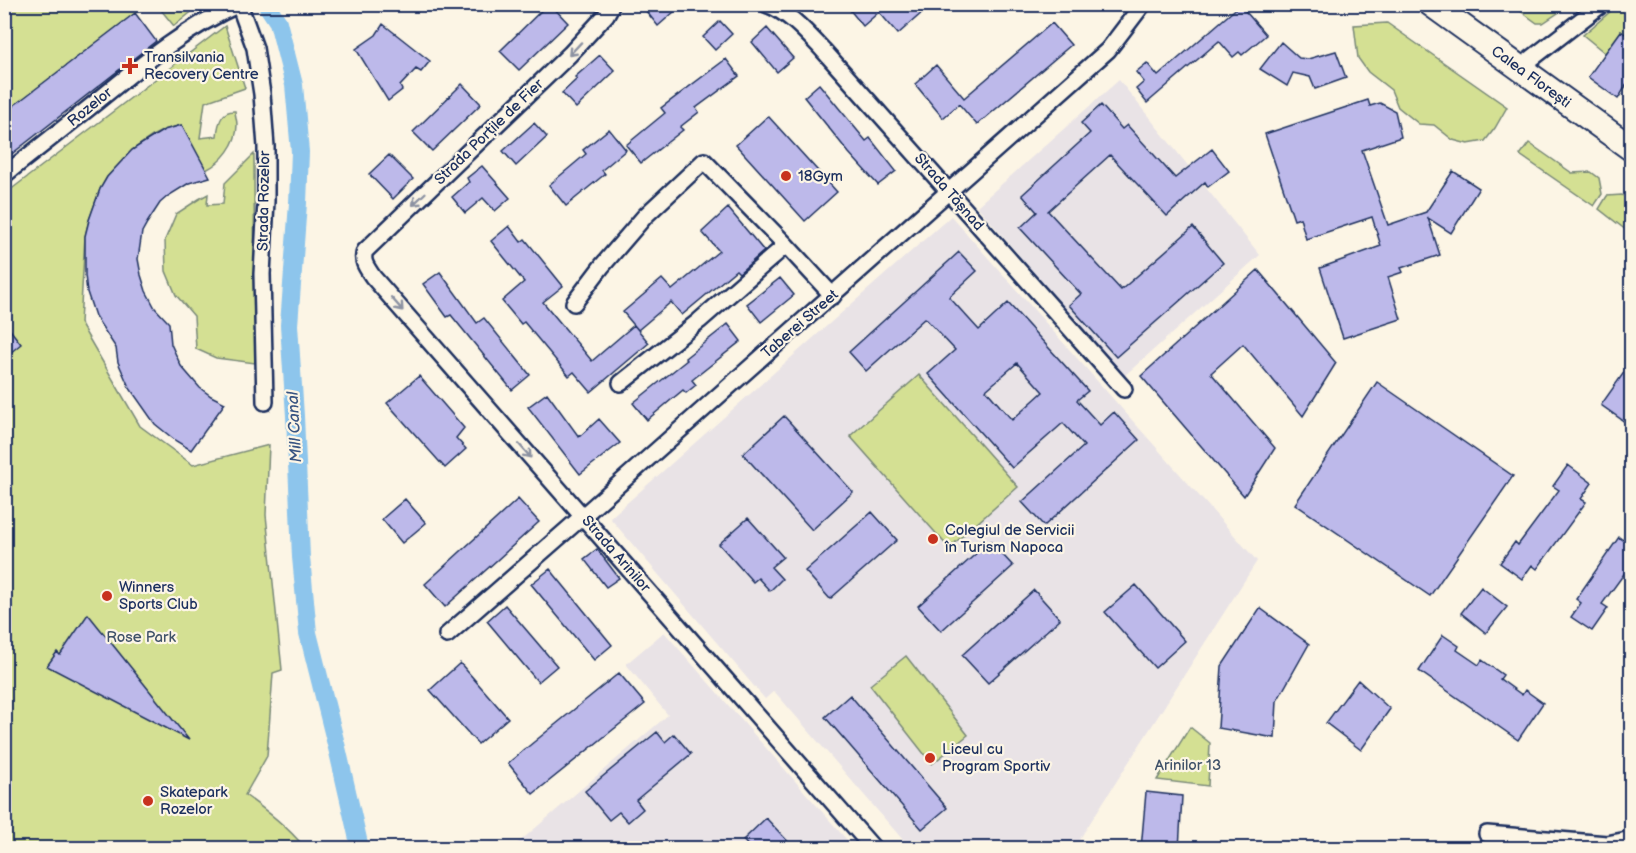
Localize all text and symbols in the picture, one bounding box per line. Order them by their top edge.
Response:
one-way arrow [568,41,582,56]
street label: Calea Florești [1487,42,1575,112]
place label: Transilvania Recovery Centre [144,48,259,84]
marker: Transilvania Recovery Centre [121,57,139,75]
street label: Strada Porțile de Fier [430,75,548,189]
street label: Rozelor [64,83,117,131]
street label: Strada Tășnad [910,149,988,235]
street label: Strada Rozelor [254,150,274,251]
place label: 18Gym [798,167,843,186]
marker: 18Gym [779,169,793,183]
one-way arrow [412,191,427,205]
street label: Taberei Street [758,285,843,363]
one-way arrow [390,296,404,311]
water label: Mill Canal [284,390,306,463]
one-way arrow [518,443,532,458]
street label: Strada Arinilor [577,512,655,597]
place label: Colegiul de Servicii în Turism Napoca [944,521,1075,557]
marker: Colegiul de Servicii în Turism Napoca [926,532,940,546]
place label: Winners Sports Club [119,578,198,614]
marker: Winners Sports Club [100,589,114,603]
park label: Rose Park [106,628,176,647]
place label: Liceul cu Program Sportiv [942,740,1051,776]
marker: Liceul cu Program Sportiv [923,751,937,765]
park label: Arinilor 13 [1155,756,1221,775]
place label: Skatepark Rozelor [160,783,228,819]
marker: Skatepark Rozelor [141,794,155,808]

